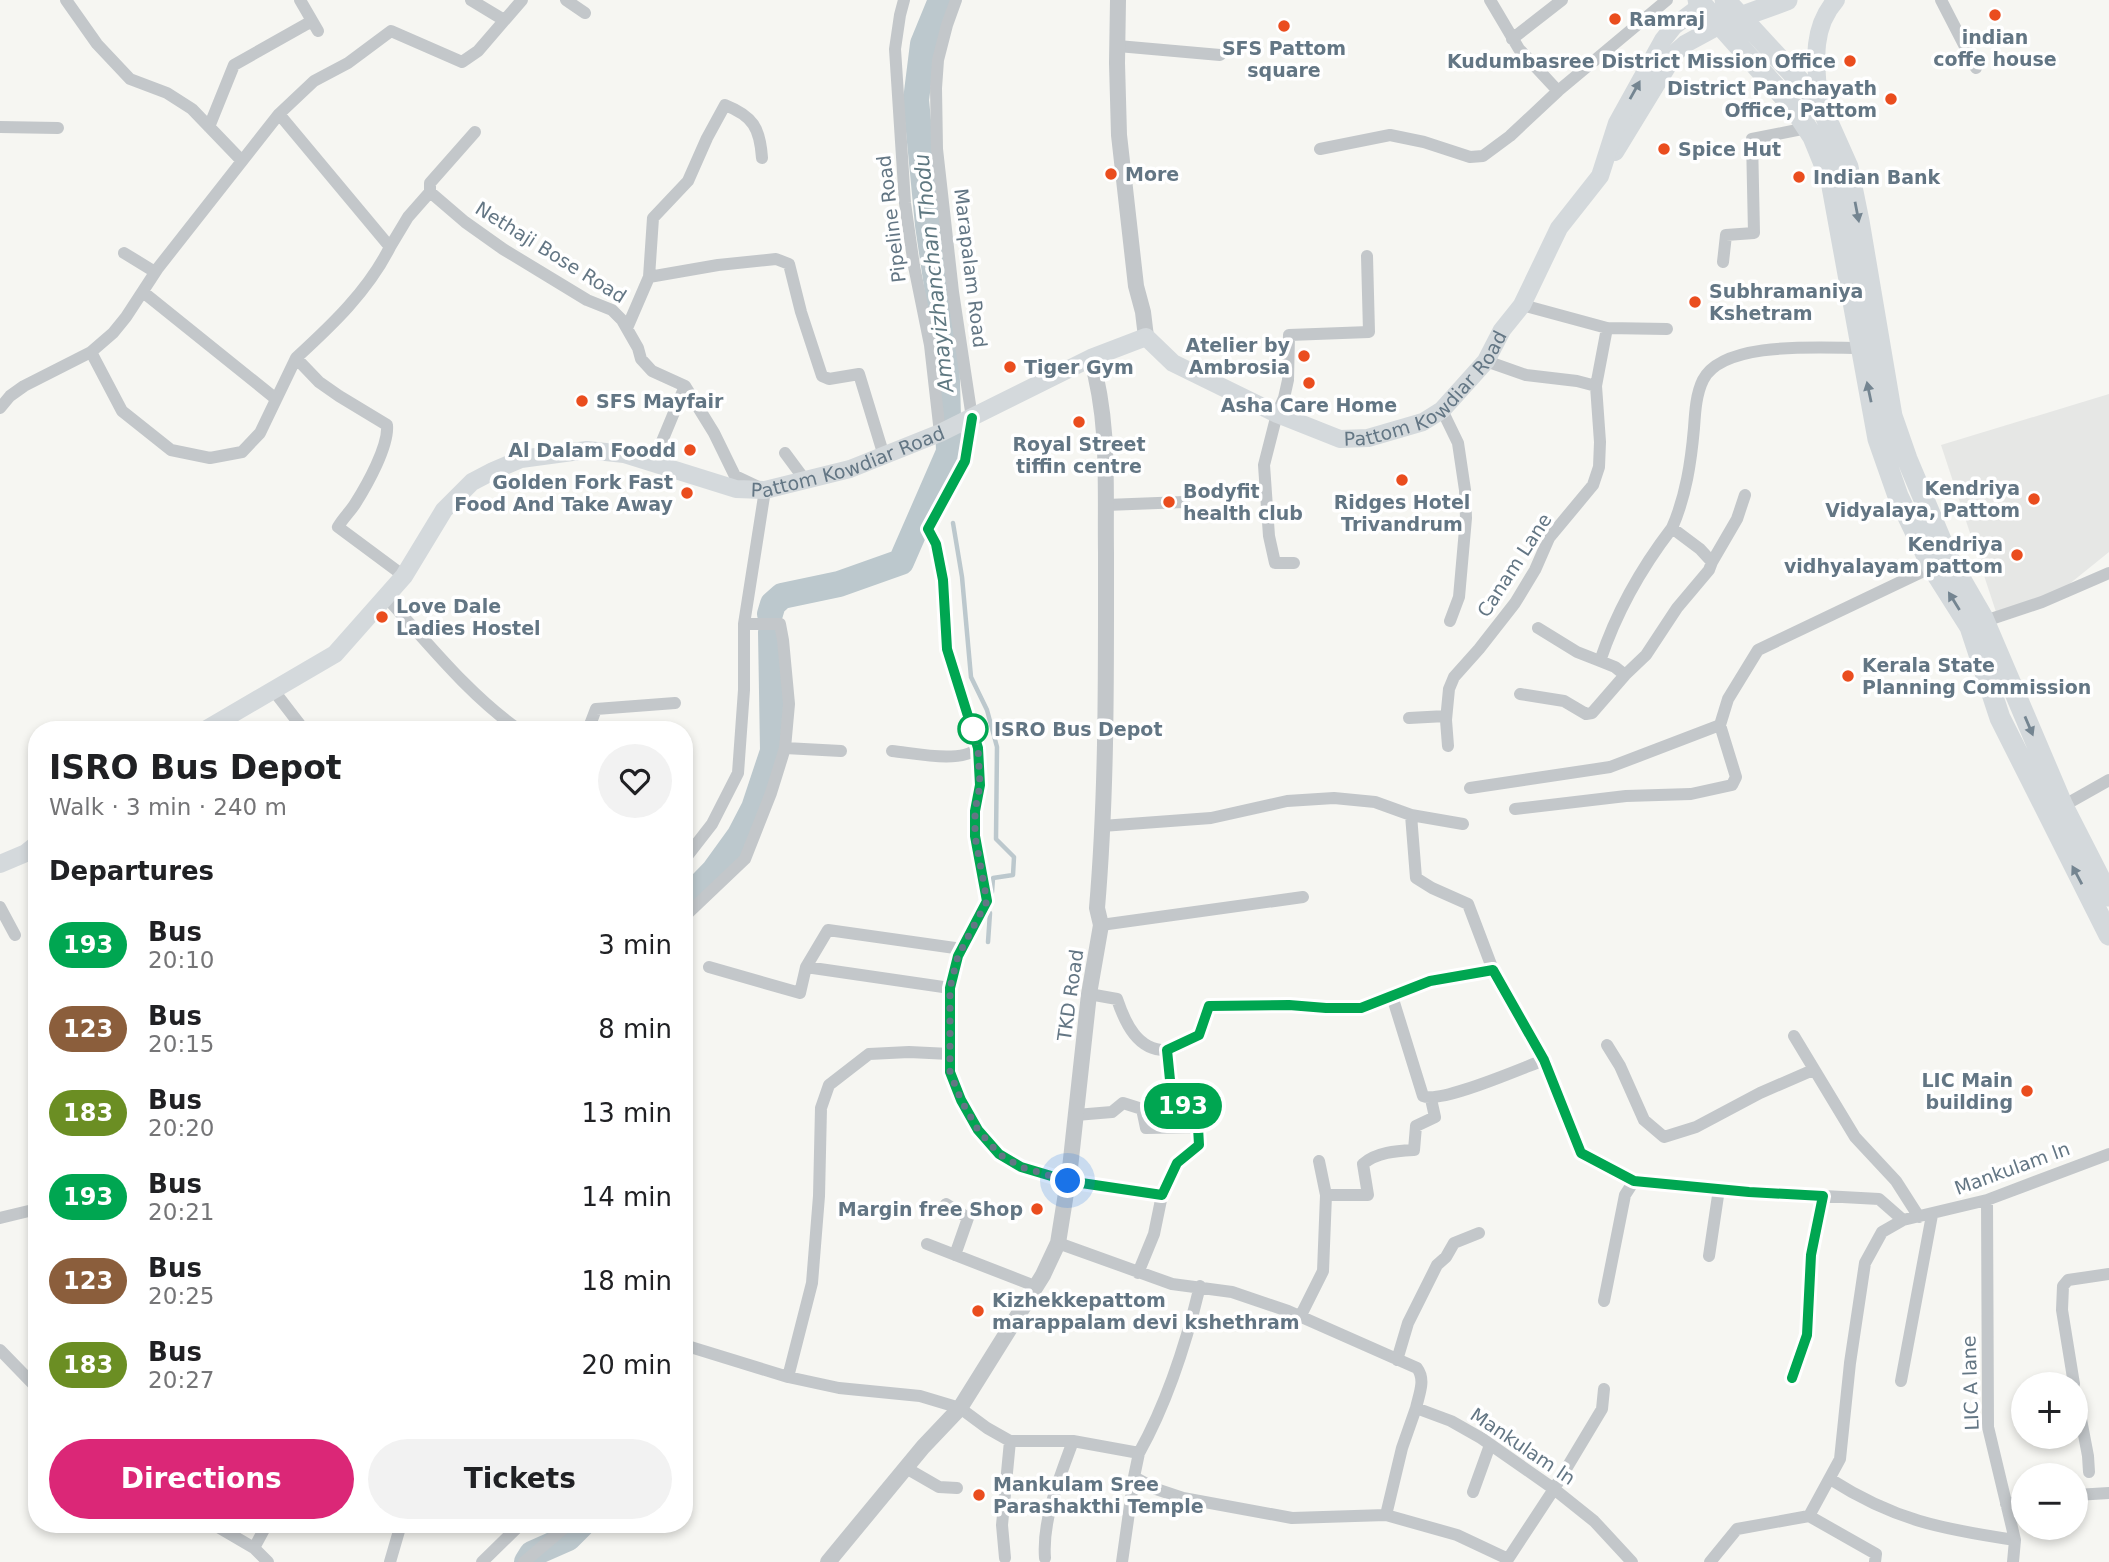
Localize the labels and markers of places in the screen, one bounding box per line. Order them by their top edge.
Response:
marker: indian coffe house [1987,7,2003,23]
place label: Ramraj [1629,8,1705,30]
marker: Ramraj [1607,11,1623,27]
marker: SFS Pattom square [1276,18,1292,34]
place label: indian coffe house [1933,26,2057,70]
place label: SFS Pattom square [1222,37,1346,81]
place label: Kudumbasree District Mission Office [1447,50,1836,72]
marker: Kudumbasree District Mission Office [1842,53,1858,69]
place label: District Panchayath Office, Pattom [1667,77,1877,121]
marker: District Panchayath Office, Pattom [1883,91,1899,107]
place label: Spice Hut [1678,138,1781,160]
marker: Spice Hut [1656,141,1672,157]
place label: More [1125,163,1179,185]
marker: More [1103,166,1119,182]
place label: Indian Bank [1813,166,1941,188]
marker: Indian Bank [1791,169,1807,185]
place label: Subhramaniya Kshetram [1709,280,1863,324]
marker: Subhramaniya Kshetram [1687,294,1703,310]
place label: Atelier by Ambrosia [1185,334,1291,378]
marker: Atelier by Ambrosia [1296,348,1312,364]
place label: Tiger Gym [1024,356,1134,378]
marker: Tiger Gym [1002,359,1018,375]
marker: Asha Care Home [1301,375,1317,391]
place label: SFS Mayfair [596,390,724,412]
marker: SFS Mayfair [574,393,590,409]
place label: Asha Care Home [1221,394,1397,416]
marker: Royal Street tiffin centre [1071,414,1087,430]
place label: Royal Street tiffin centre [1012,433,1146,477]
place label: Al Dalam Foodd [508,439,676,461]
marker: Al Dalam Foodd [682,442,698,458]
place label: Golden Fork Fast Food And Take Away [454,471,674,515]
marker: Ridges Hotel Trivandrum [1394,472,1410,488]
place label: Kendriya Vidyalaya, Pattom [1825,477,2020,521]
place label: Bodyfit health club [1183,480,1303,524]
marker: Golden Fork Fast Food And Take Away [679,485,695,501]
place label: Ridges Hotel Trivandrum [1334,491,1470,535]
marker: Kendriya Vidyalaya, Pattom [2026,491,2042,507]
marker: Bodyfit health club [1161,494,1177,510]
place label: Kendriya vidhyalayam pattom [1784,533,2003,577]
marker: Kendriya vidhyalayam pattom [2009,547,2025,563]
place label: Love Dale Ladies Hostel [396,595,541,639]
marker: Love Dale Ladies Hostel [374,609,390,625]
place label: Kerala State Planning Commission [1862,654,2091,698]
marker: Kerala State Planning Commission [1840,668,1856,684]
marker: ISRO Bus Depot [958,714,988,744]
place label: ISRO Bus Depot [994,718,1162,740]
place label: LIC Main building [1921,1069,2013,1113]
marker: LIC Main building [2019,1083,2035,1099]
place label: Margin free Shop [838,1198,1023,1220]
marker: Margin free Shop [1029,1201,1045,1217]
place label: Kizhekkepattom marappalam devi kshethram [992,1289,1300,1333]
marker: Kizhekkepattom marappalam devi kshethram [970,1303,986,1319]
place label: Mankulam Sree Parashakthi Temple [993,1473,1204,1517]
marker: Mankulam Sree Parashakthi Temple [971,1487,987,1503]

